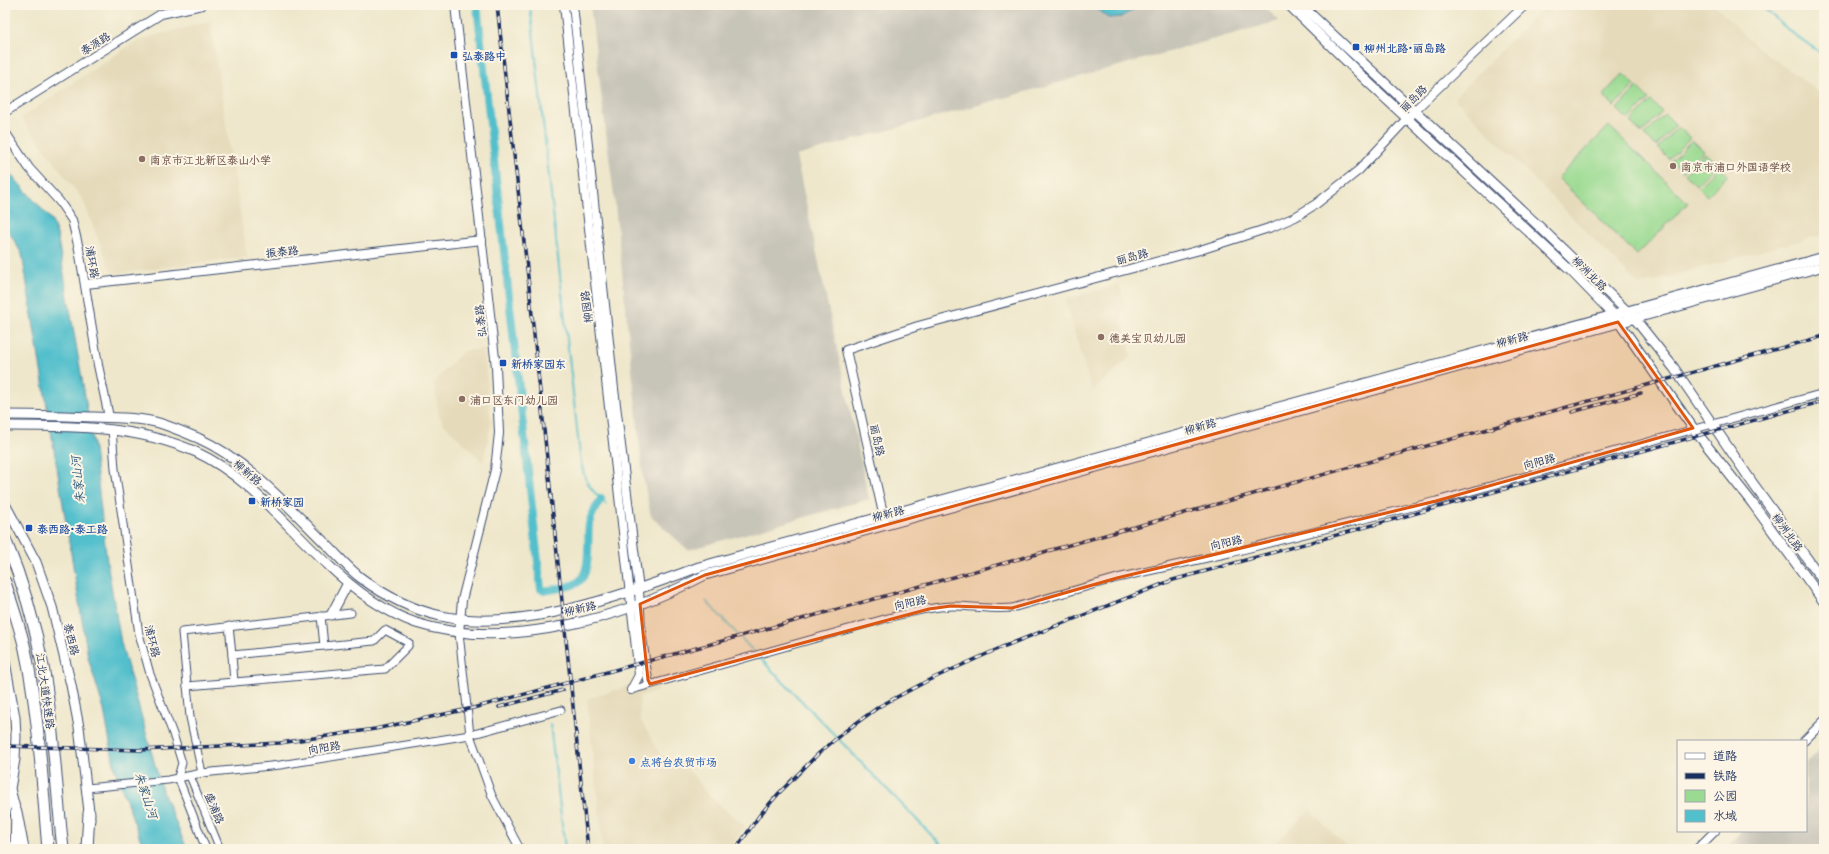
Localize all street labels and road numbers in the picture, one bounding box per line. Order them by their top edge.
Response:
street label: 泰源路 [77,28,113,58]
street label: 丽岛路 [1396,81,1430,115]
street label: 振泰路 [265,242,299,260]
street label: 浦环路 [83,244,103,280]
street label: 丽岛路 [1114,244,1150,268]
street label: 柳洲北路 [1569,252,1611,294]
street label: 柳园路 [577,290,595,324]
street label: 弘泰路 [471,304,489,338]
street label: 柳新路 [1494,327,1530,351]
street label: 柳新路 [1182,414,1218,438]
street label: 丽岛路 [867,422,889,458]
street label: 向阳路 [1521,449,1557,473]
street label: 柳新路 [231,456,265,488]
street label: 柳新路 [870,501,906,525]
street label: 柳洲北路 [1769,510,1807,554]
street label: 向阳路 [1208,531,1244,553]
street label: 向阳路 [892,591,928,613]
street label: 柳新路 [562,597,598,619]
street label: 泰西路 [61,621,83,657]
street label: 浦环路 [142,623,164,659]
street label: 江北大道快速路 [33,652,59,730]
street label: 向阳路 [307,737,341,757]
street label: 盛浦路 [202,790,228,826]

